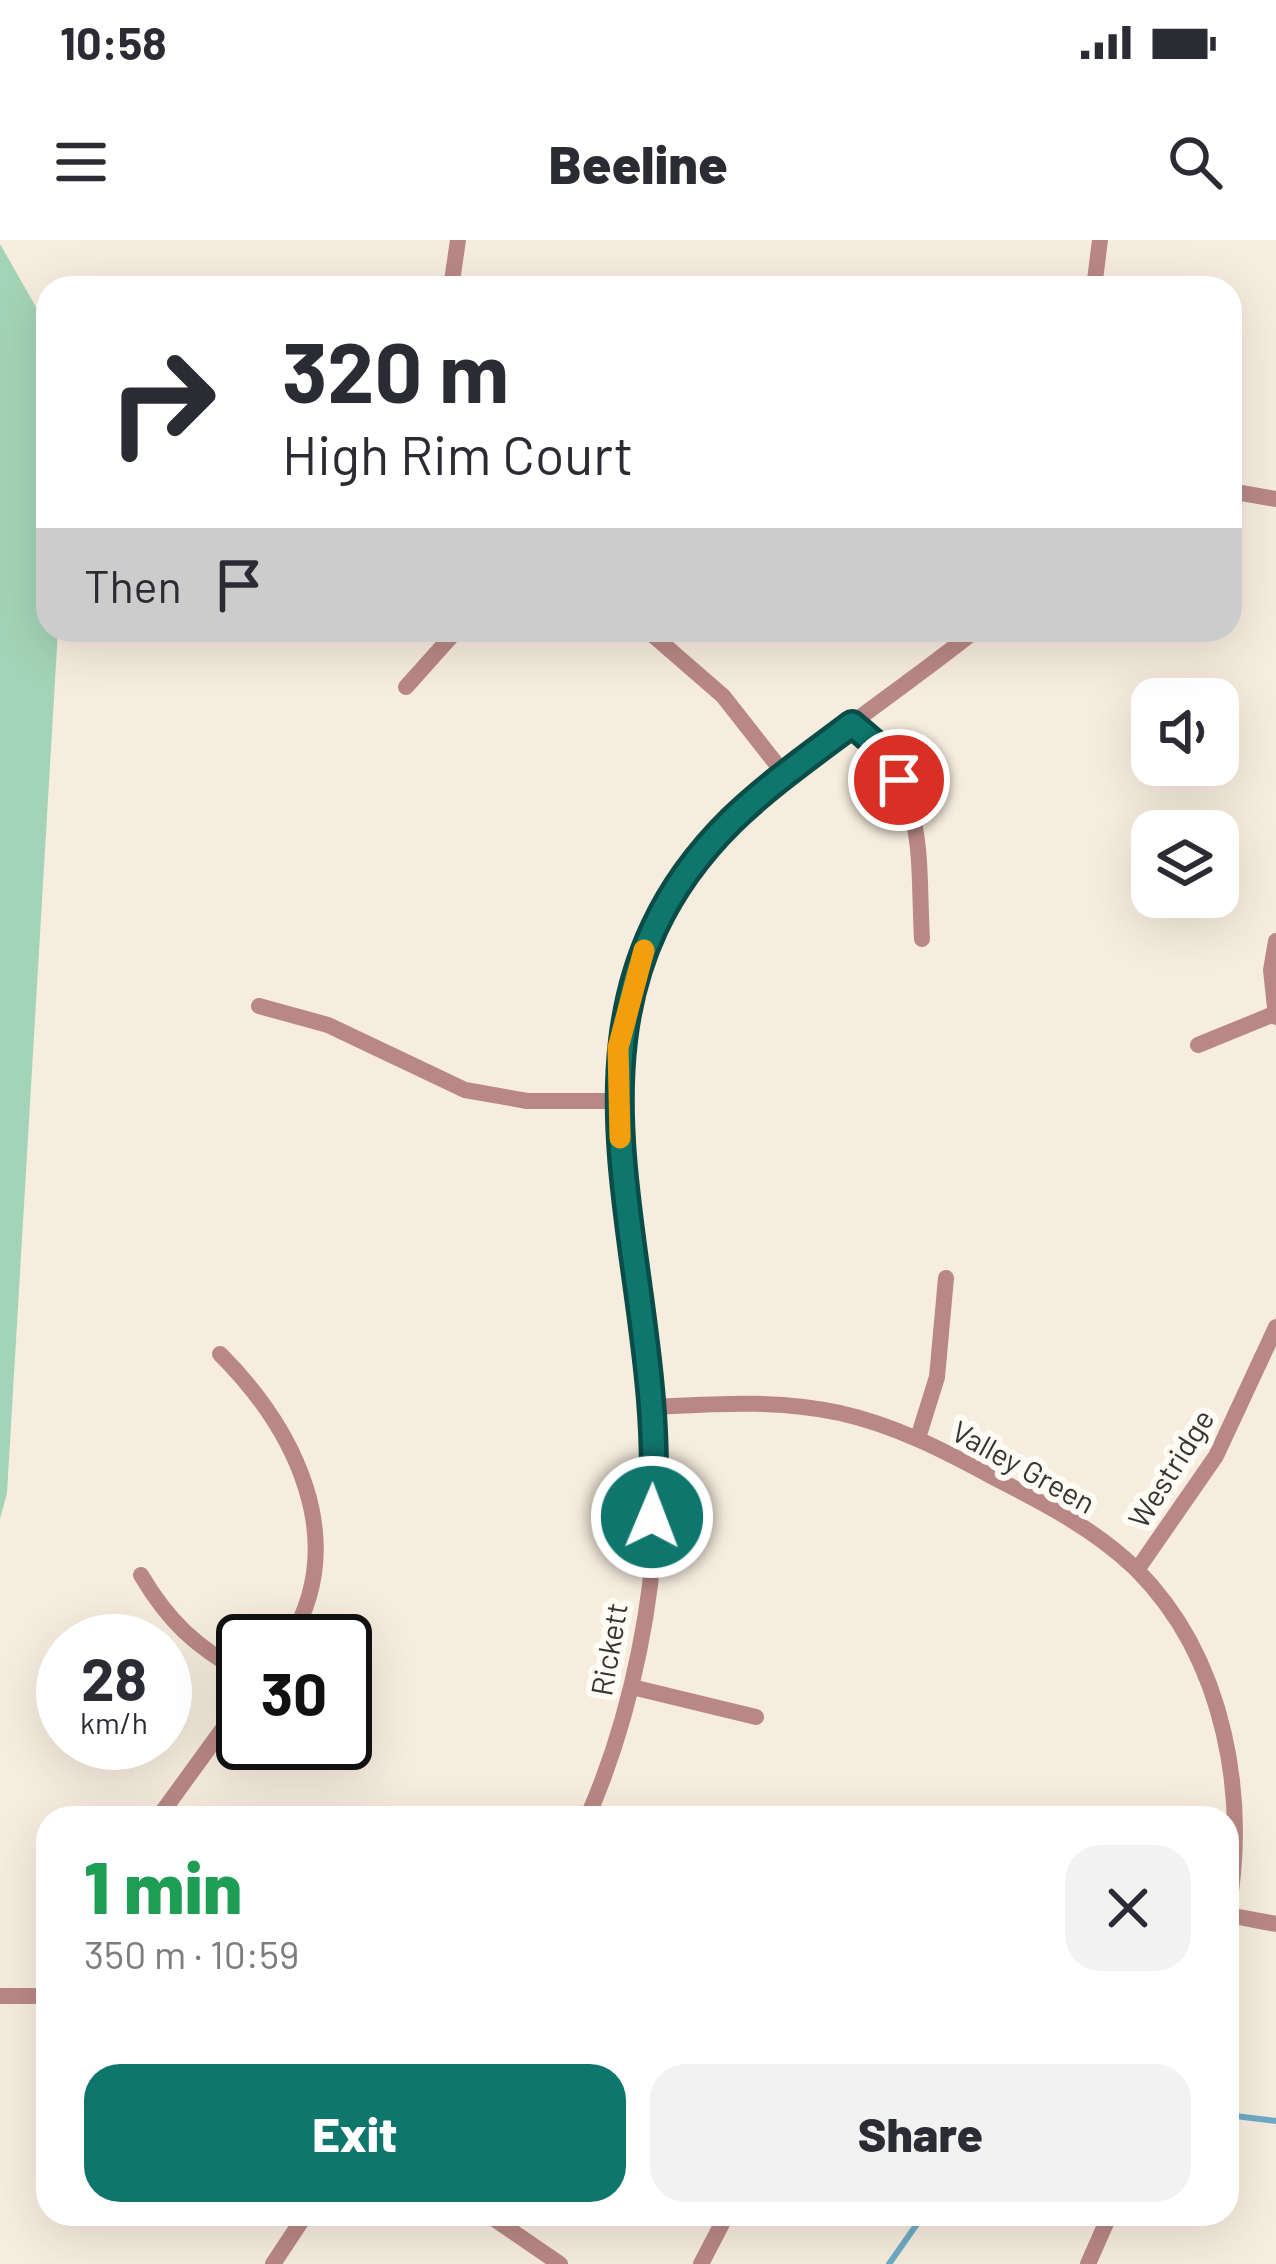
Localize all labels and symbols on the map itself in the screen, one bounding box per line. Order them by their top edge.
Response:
pin [848,729,950,831]
street label: Westridge [1120,1402,1220,1534]
street label: Valley Green [946,1412,1102,1520]
position arrow [589,1454,715,1580]
street label: Rickett [582,1600,634,1698]
speed limit sign: 30 [216,1614,372,1770]

